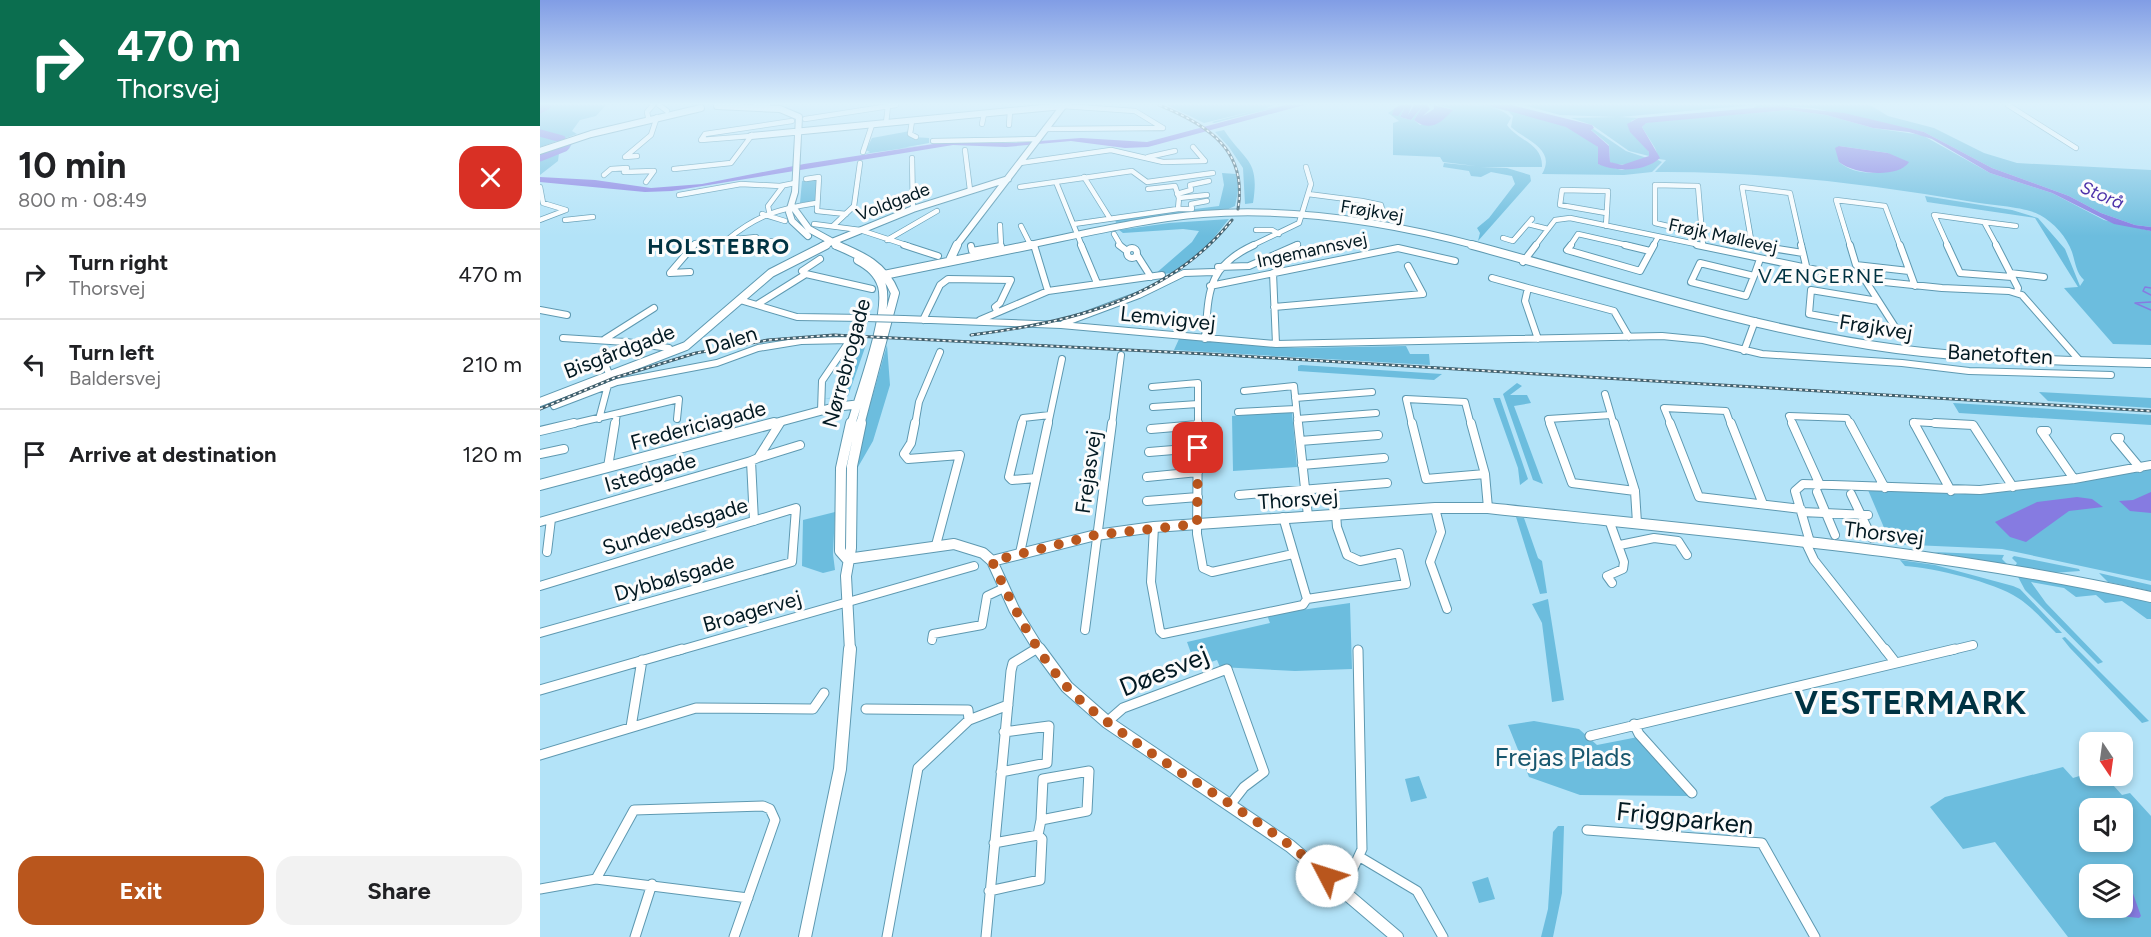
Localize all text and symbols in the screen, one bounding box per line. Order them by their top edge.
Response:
text: 470 m [117,21,241,72]
icon: right [18,24,96,102]
text: Thorsvej [117,72,220,105]
text: 10 min [18,144,126,187]
button: close [459,146,522,209]
water label: Storå [2077,176,2127,214]
street label: Voldgade [853,178,933,226]
text: 800 m · 08:49 [18,188,147,212]
street label: Frøjkvej [1339,195,1405,227]
street label: Frøjk Møllevej [1666,214,1780,258]
street label: Ingemannsvej [1255,228,1369,272]
district label: HOLSTEBRO [647,233,791,260]
text: Turn right [69,249,168,276]
icon: right [18,258,51,291]
text: 470 m [458,261,522,288]
district label: VÆNGERNE [1758,264,1886,288]
text: Thorsvej [69,276,145,300]
street label: Nørrebrogade [817,296,875,430]
street label: Lemvigvej [1119,301,1217,335]
street label: Frøjkvej [1837,309,1915,345]
street label: Bisgårdgade [560,318,678,384]
street label: Dalen [702,320,760,360]
text: Turn left [69,339,155,366]
street label: Banetoften [1947,339,2053,369]
icon: left [18,348,51,381]
text: 210 m [462,351,522,378]
text: Baldersvej [69,366,161,390]
street label: Fredericiagade [628,395,768,455]
pin [1172,422,1223,473]
street label: Frejasvej [1070,429,1106,515]
icon: arrive [1181,431,1214,464]
icon: arrive [18,438,51,471]
text: Arrive at destination [69,441,277,468]
text: 120 m [462,441,522,468]
street label: Istedgade [601,447,699,497]
street label: Thorsvej [1257,484,1339,514]
street label: Sundevedsgade [599,492,751,560]
street label: Thorsvej [1843,516,1925,550]
street label: Dybbølsgade [611,548,737,606]
street label: Broagervej [700,585,804,637]
street label: Døesvej [1115,639,1213,703]
district label: VESTERMARK [1794,683,2028,722]
north arrow [2079,732,2133,786]
map controls [2079,732,2133,918]
park label: Frejas Plads [1494,741,1632,773]
street label: Friggparken [1615,795,1755,841]
button: sound [2079,798,2133,852]
position arrow [1295,844,1359,908]
button: Exit [18,856,264,925]
button: Share [276,856,522,925]
button: layers [2079,864,2133,918]

